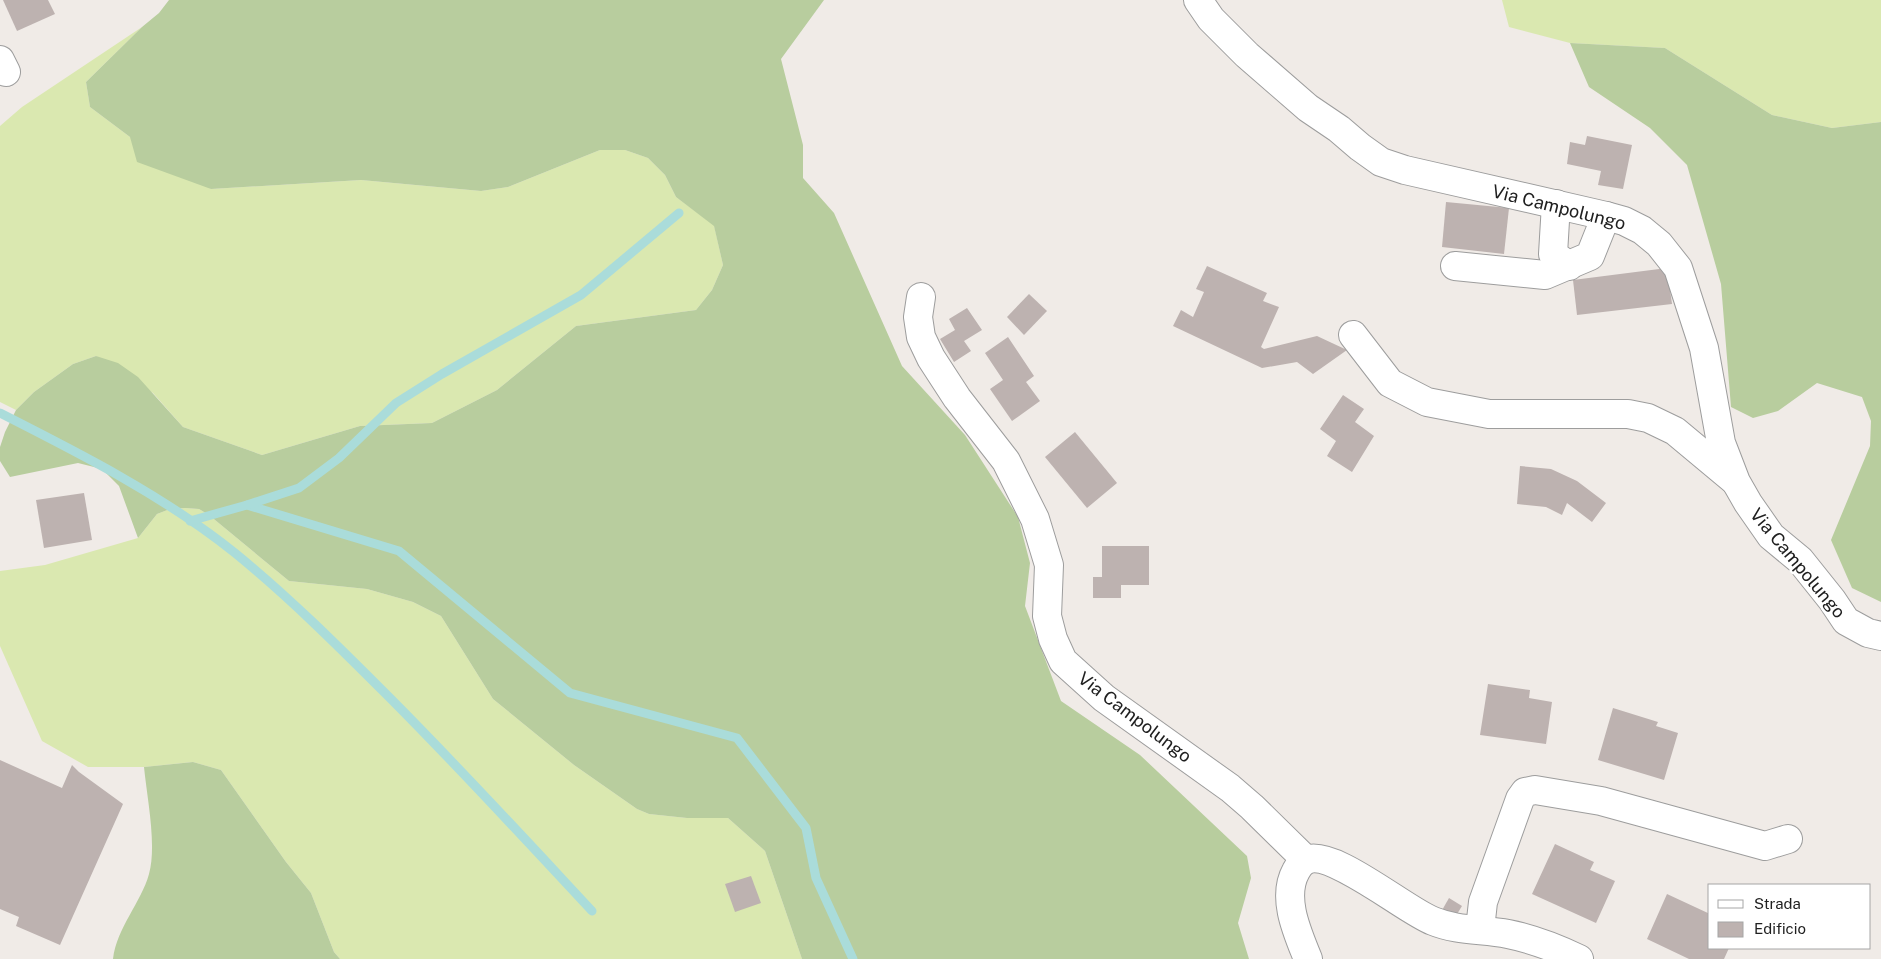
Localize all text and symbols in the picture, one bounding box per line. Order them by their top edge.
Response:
street label: Via Campolungo [1490,180,1628,234]
street label: Via Campolungo [1746,504,1850,622]
street label: Via Campolungo [1074,667,1196,767]
legend [1708,884,1871,949]
text: Strada [1754,895,1801,912]
text: Edificio [1754,920,1806,937]

